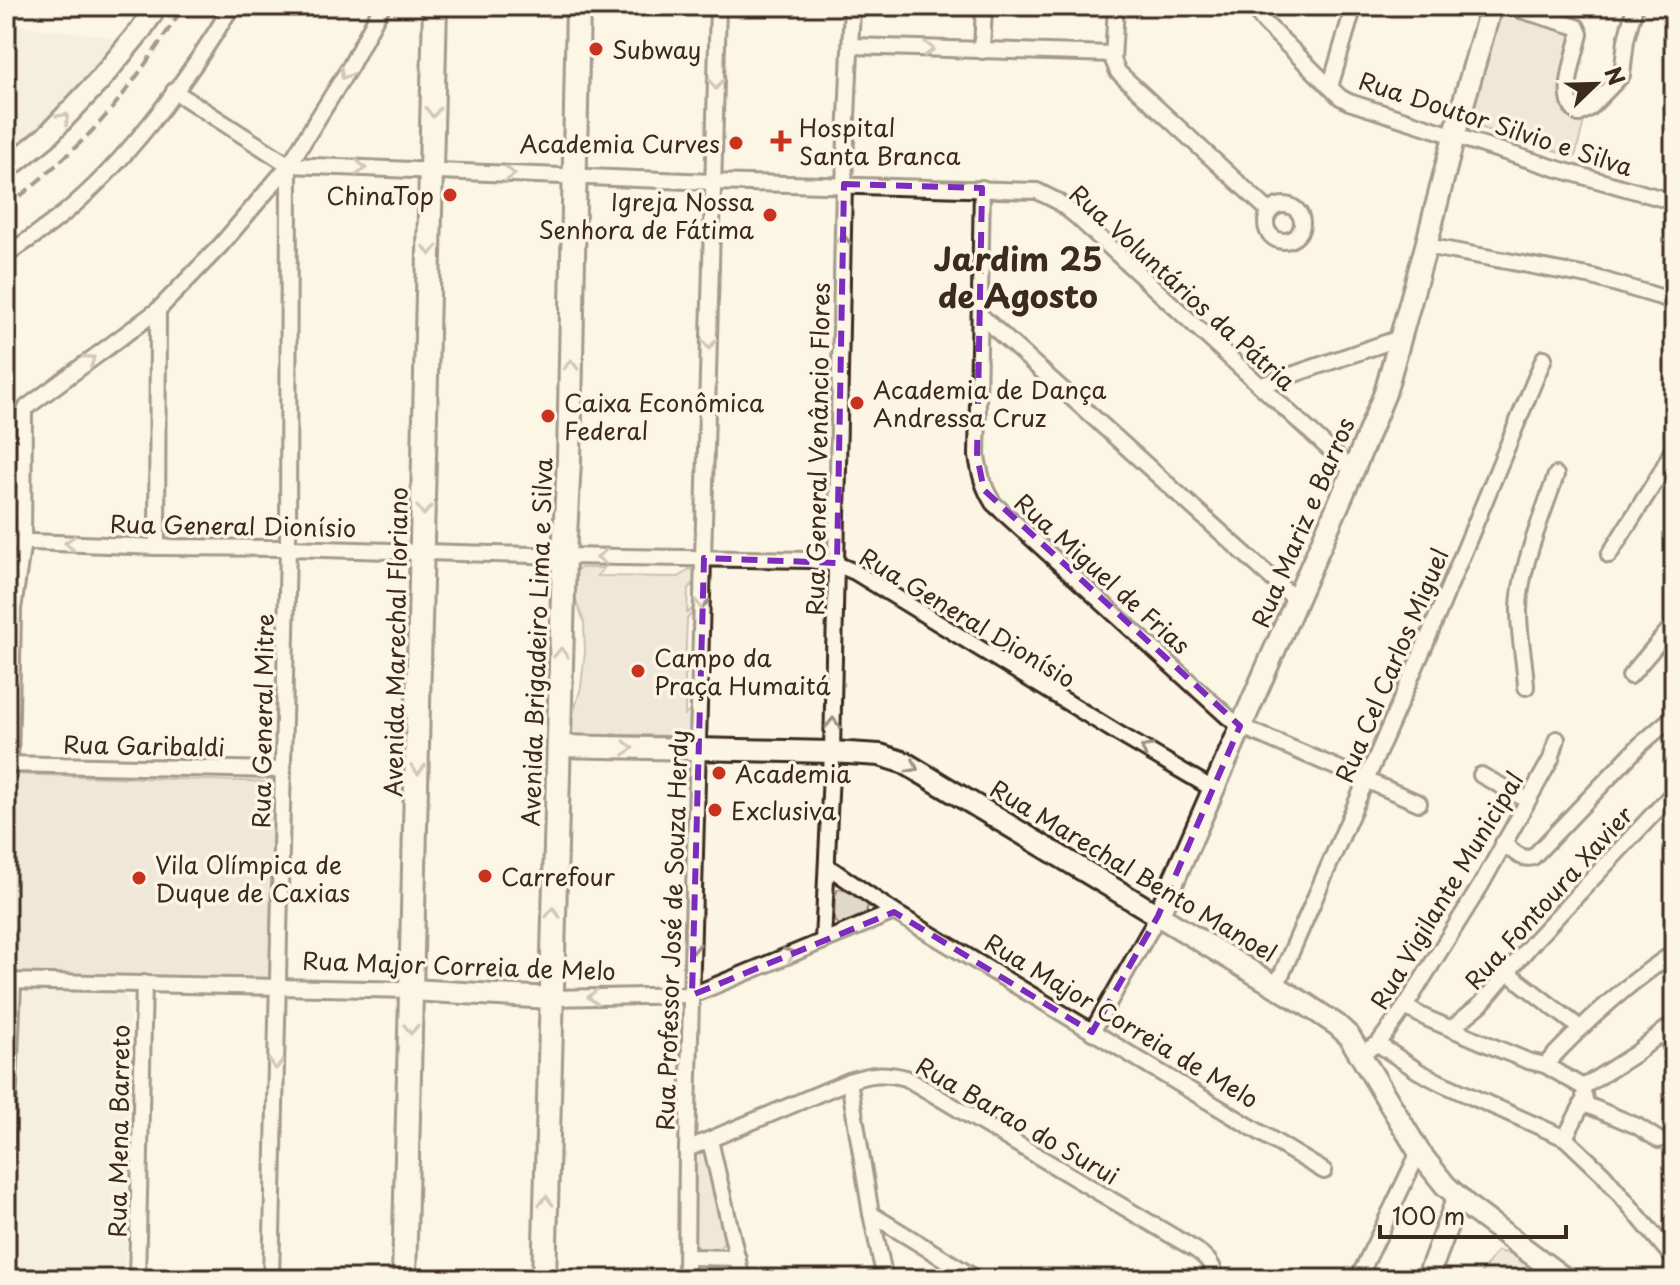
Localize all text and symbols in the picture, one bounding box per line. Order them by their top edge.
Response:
place label: Subway [612,31,701,67]
marker: Subway [587,40,605,58]
one-way arrow [923,40,936,57]
north arrow [1556,44,1636,124]
text: N [1597,61,1634,90]
street label: Rua Doutor Silvio e Silva [1354,62,1638,184]
one-way arrow [339,65,355,80]
one-way arrow [708,78,725,91]
one-way arrow [424,106,442,119]
place label: Hospital Santa Branca [799,109,961,173]
one-way arrow [55,112,69,127]
place label: Academia Curves [519,125,720,161]
marker: Hospital Santa Branca [770,130,792,152]
marker: Academia Curves [727,134,745,152]
one-way arrow [355,159,368,176]
one-way arrow [504,166,517,183]
street label: Rua Voluntários da Pátria [1062,176,1304,398]
place label: ChinaTop [326,177,434,213]
place label: Igreja Nossa Senhora de Fátima [538,183,754,247]
marker: ChinaTop [441,186,459,204]
marker: Igreja Nossa Senhora de Fátima [761,206,779,224]
one-way arrow [834,232,852,245]
district label: Jardim 25 de Agosto [933,234,1103,319]
one-way arrow [422,244,439,257]
street label: Rua General Venâncio Flores [796,282,838,616]
one-way arrow [700,338,718,351]
one-way arrow [81,356,96,370]
one-way arrow [562,358,579,371]
place label: Academia de Dança Andressa Cruz [873,371,1106,435]
place label: Caixa Econômica Federal [564,384,764,448]
marker: Academia de Dança Andressa Cruz [848,394,866,412]
marker: Caixa Econômica Federal [539,407,557,425]
street label: Rua Mariz e Barros [1241,411,1363,633]
street label: Avenida Brigadeiro Lima e Silva [512,457,560,827]
street label: Rua Miguel de Frias [1007,484,1199,662]
street label: Avenida Marechal Floriano [374,487,416,797]
one-way arrow [416,504,433,517]
street label: Rua General Dionísio [110,505,356,545]
one-way arrow [63,534,76,551]
street label: Rua General Dionísio [853,538,1083,696]
street label: Rua Cel Carlos Miguel [1325,542,1457,788]
one-way arrow [595,548,608,565]
one-way arrow [694,598,711,611]
street label: Rua General Mitre [242,613,282,829]
place label: Campo da Praça Humaitá [654,639,831,703]
one-way arrow [553,646,570,659]
marker: Campo da Praça Humaitá [629,662,647,680]
one-way arrow [824,716,841,729]
street label: Rua Garibaldi [63,726,225,764]
street label: Rua Professor José de Souza Herdy [646,729,696,1131]
one-way arrow [622,739,635,756]
one-way arrow [1140,743,1155,759]
place label: Academia [735,755,851,791]
one-way arrow [904,758,919,773]
one-way arrow [409,763,426,776]
marker: Academia [710,764,728,782]
street label: Rua Vigilante Municipal [1361,764,1531,1016]
street label: Rua Marechal Bento Manoel [984,770,1284,970]
place label: Exclusiva [731,792,836,828]
street label: Rua Fontoura Xavier [1456,797,1641,997]
marker: Exclusiva [706,801,724,819]
place label: Vila Olímpica de Duque de Caxias [155,846,350,910]
place label: Carrefour [501,858,616,894]
marker: Carrefour [476,867,494,885]
marker: Vila Olímpica de Duque de Caxias [130,869,148,887]
one-way arrow [545,906,562,919]
street label: Rua Major Correia de Melo [978,924,1266,1116]
street label: Rua Major Correia de Melo [302,942,616,988]
one-way arrow [685,942,702,955]
one-way arrow [782,948,796,964]
one-way arrow [586,989,599,1006]
one-way arrow [402,1023,420,1036]
street label: Rua Mena Barreto [98,1024,138,1238]
street label: Rua Barao do Surui [910,1047,1126,1193]
one-way arrow [267,1058,285,1071]
scale bar [1380,1189,1566,1239]
one-way arrow [537,1194,554,1207]
text: 100 m [1392,1197,1465,1233]

